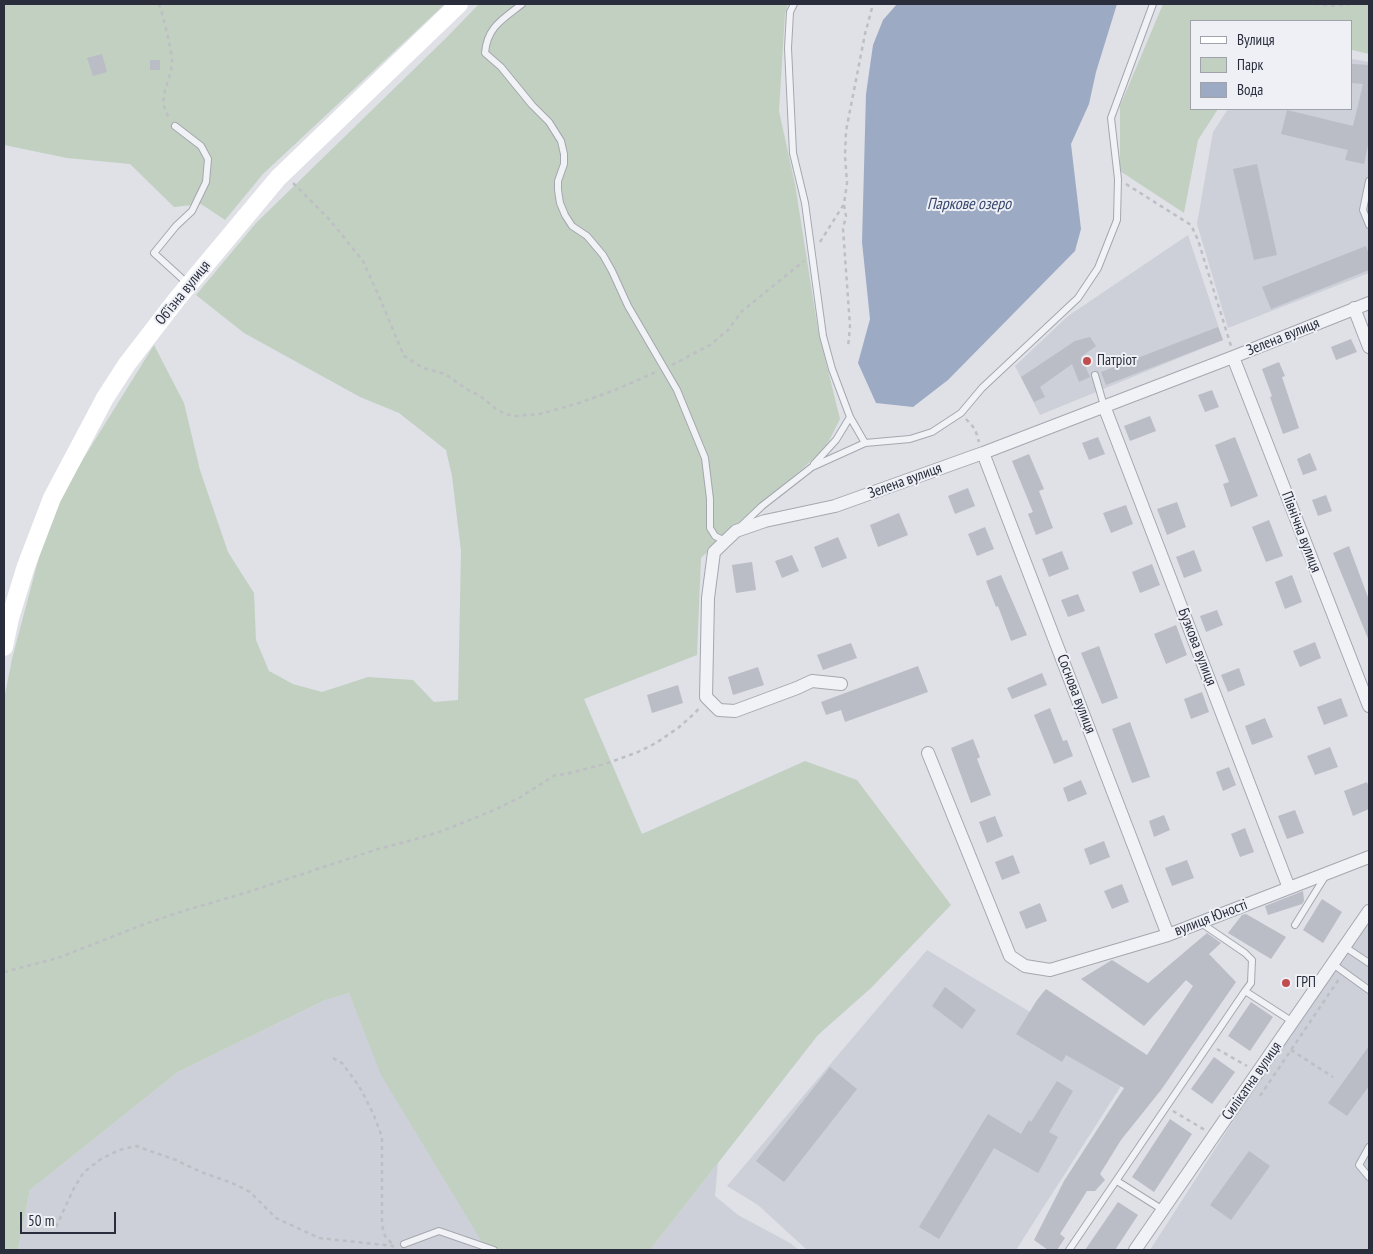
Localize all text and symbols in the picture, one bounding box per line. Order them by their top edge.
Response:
legend [1190,20,1353,110]
text: Вулиця [1237,30,1275,49]
text: Парк [1237,55,1263,74]
text: Вода [1237,80,1263,99]
water label: Паркове озеро [927,194,1011,214]
street label: Об’їзна вулиця [152,257,214,329]
street label: Зелена вулиця [1244,314,1322,360]
place label: Патріот [1097,352,1137,370]
marker: Патріот [1081,355,1093,367]
street label: Зелена вулиця [866,459,944,503]
street label: Північна вулиця [1277,489,1325,575]
street label: Бузкова вулиця [1174,606,1220,688]
street label: Соснова вулиця [1053,652,1099,736]
street label: вулиця Юності [1172,896,1250,940]
place label: ГРП [1296,974,1316,992]
marker: ГРП [1280,977,1292,989]
street label: Силікатна вулиця [1218,1038,1286,1124]
scale bar [22,1202,119,1234]
text: 50 m [28,1211,54,1230]

